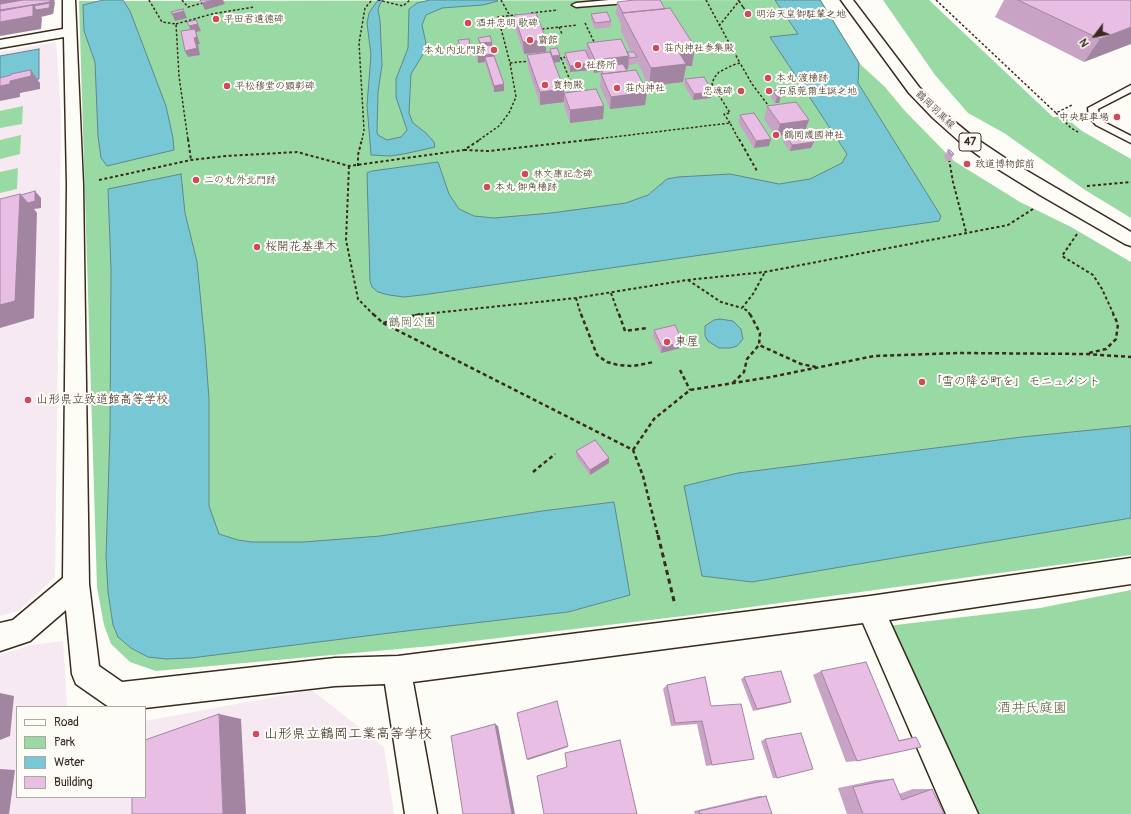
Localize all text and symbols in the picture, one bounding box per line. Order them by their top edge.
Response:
place label: 明治天皇御駐輦之地 [756,8,846,20]
marker: 明治天皇御駐輦之地 [743,9,753,19]
place label: 平田君遺德碑 [224,13,284,25]
marker: 平田君遺德碑 [211,14,221,24]
north arrow [1075,16,1115,56]
place label: 酒井忠明 歌碑 [476,17,538,29]
marker: 酒井忠明 歌碑 [463,18,473,28]
place label: 齋館 [538,34,558,46]
marker: 齋館 [525,35,535,45]
text: N [1077,36,1092,49]
place label: 荘内神社参集殿 [664,42,734,54]
marker: 荘内神社参集殿 [651,43,661,53]
place label: 本丸 内北門跡 [424,44,486,56]
marker: 本丸 内北門跡 [489,45,499,55]
place label: 社務所 [586,59,616,71]
marker: 社務所 [573,60,583,70]
place label: 本丸 渡櫓跡 [776,72,828,84]
marker: 本丸 渡櫓跡 [763,73,773,83]
place label: 寶物殿 [553,79,583,91]
place label: 平松穆堂の顕彰碑 [235,80,315,92]
marker: 寶物殿 [540,80,550,90]
marker: 平松穆堂の顕彰碑 [222,81,232,91]
place label: 荘内神社 [625,82,665,94]
marker: 荘内神社 [612,83,622,93]
place label: 忠魂碑 [703,85,733,97]
place label: 石原莞爾生誕之地 [777,85,857,97]
marker: 忠魂碑 [736,86,746,96]
marker: 石原莞爾生誕之地 [764,86,774,96]
street label: 鶴岡羽黒線 [913,88,957,132]
place label: 中央駐車場 [1059,111,1109,123]
marker: 中央駐車場 [1112,112,1122,122]
place label: 鶴岡護國神社 [784,129,844,141]
marker: 鶴岡護國神社 [771,130,781,140]
road number: 47 [959,133,981,151]
place label: 致道博物館前 [975,158,1035,170]
marker: 致道博物館前 [962,159,972,169]
place label: 林文庫記念碑 [533,168,593,180]
marker: 林文庫記念碑 [520,169,530,179]
place label: 二の丸 外北門跡 [204,174,276,186]
marker: 二の丸 外北門跡 [191,175,201,185]
place label: 本丸 御角櫓跡 [495,181,557,193]
marker: 本丸 御角櫓跡 [482,182,492,192]
place label: 桜開花基準木 [265,240,337,254]
marker: 桜開花基準木 [252,242,262,252]
park label: 鶴岡公園 [388,316,436,330]
place label: 東屋 [675,335,699,349]
marker: 東屋 [662,337,672,347]
place label: 「雪の降る町を」 モニュメント [930,375,1101,389]
marker: 「雪の降る町を」 モニュメント [917,377,927,387]
place label: 山形県立致道館高等学校 [36,393,168,407]
marker: 山形県立致道館高等学校 [23,395,33,405]
park label: 酒井氏庭園 [997,700,1067,716]
legend [16,706,146,798]
text: Road [54,715,79,730]
place label: 山形県立鶴岡工業高等学校 [264,726,432,742]
marker: 山形県立鶴岡工業高等学校 [251,729,261,739]
text: Park [54,735,75,750]
text: Water [54,755,85,770]
text: Building [54,775,93,790]

